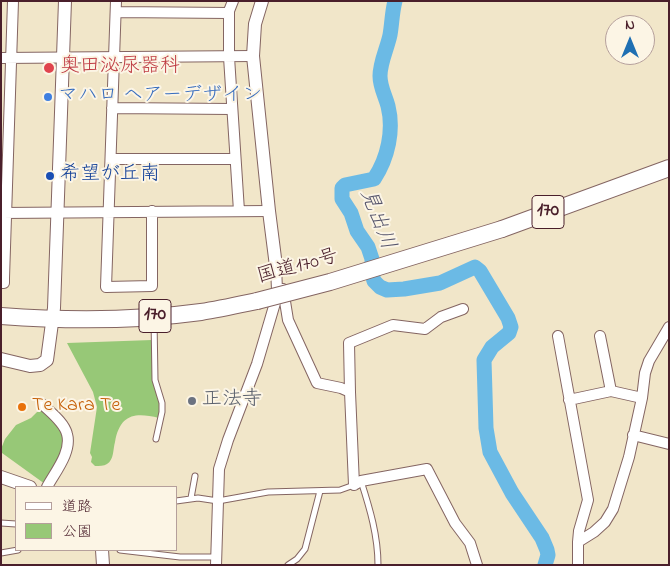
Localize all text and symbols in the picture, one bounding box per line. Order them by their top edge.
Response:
north arrow [605,15,655,65]
text: N [625,15,635,36]
place label: 奥田泌尿器科 [60,56,180,80]
marker: 奥田泌尿器科 [42,61,56,75]
place label: マハロ ヘアーデザイン [58,85,262,109]
marker: マハロ ヘアーデザイン [42,91,54,103]
place label: 希望が丘南 [60,164,160,188]
marker: 希望が丘南 [44,170,56,182]
water label: 見出川 [353,186,399,254]
road number: 170 [532,196,564,228]
street label: 国道170号 [255,246,341,290]
road number: 170 [139,300,171,332]
place label: 正法寺 [202,389,262,413]
place label: Te Kara Te [32,395,120,419]
marker: 正法寺 [186,395,198,407]
marker: Te Kara Te [16,401,28,413]
legend [15,486,178,551]
text: 道路 [62,496,92,518]
text: 公園 [62,521,92,543]

